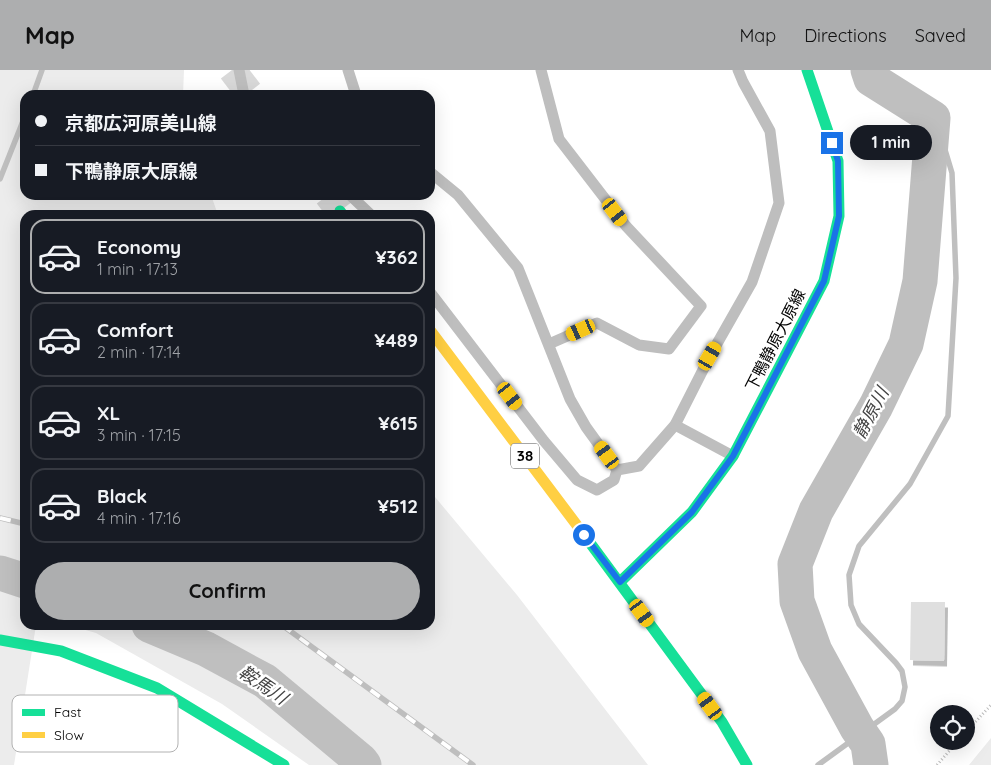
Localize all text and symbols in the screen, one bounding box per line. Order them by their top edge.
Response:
text: Map [25,20,75,50]
text: Map [739,24,776,47]
text: Directions [804,24,887,47]
text: Saved [915,24,966,47]
text: 京都広河原美山線 [65,111,217,135]
callout: 1 min [850,126,932,160]
route end [821,132,843,154]
text: 1 min [872,132,910,152]
text: 下鴨静原大原線 [65,159,198,183]
car [599,196,630,228]
icon: car [37,234,82,279]
text: Economy [97,235,181,259]
text: ¥362 [375,245,418,269]
text: 1 min · 17:13 [97,259,178,279]
street label: 下鴨静原大原線 [741,286,809,394]
icon: car [37,317,82,362]
car [564,317,597,343]
text: Comfort [97,318,174,342]
text: ¥489 [374,328,418,352]
car [696,339,723,373]
text: 2 min · 17:14 [97,342,181,362]
car [494,380,525,412]
water label: 静原川 [848,382,894,442]
icon: car [37,400,82,445]
text: XL [97,401,120,425]
text: ¥615 [378,411,418,435]
text: 3 min · 17:15 [97,425,181,445]
car [592,438,621,472]
road number: 38 [511,444,539,468]
icon: car [37,483,82,528]
text: Black [97,484,147,508]
text: ¥512 [378,494,418,518]
text: 4 min · 17:16 [97,508,181,528]
route start [573,524,595,546]
button: Confirm [35,562,420,620]
car [627,596,656,630]
water label: 鞍馬川 [234,660,294,710]
car [695,689,724,723]
legend [12,695,178,752]
text: Fast [54,703,82,721]
map controls [930,705,975,750]
button: locate [930,705,975,750]
text: Slow [54,726,84,744]

